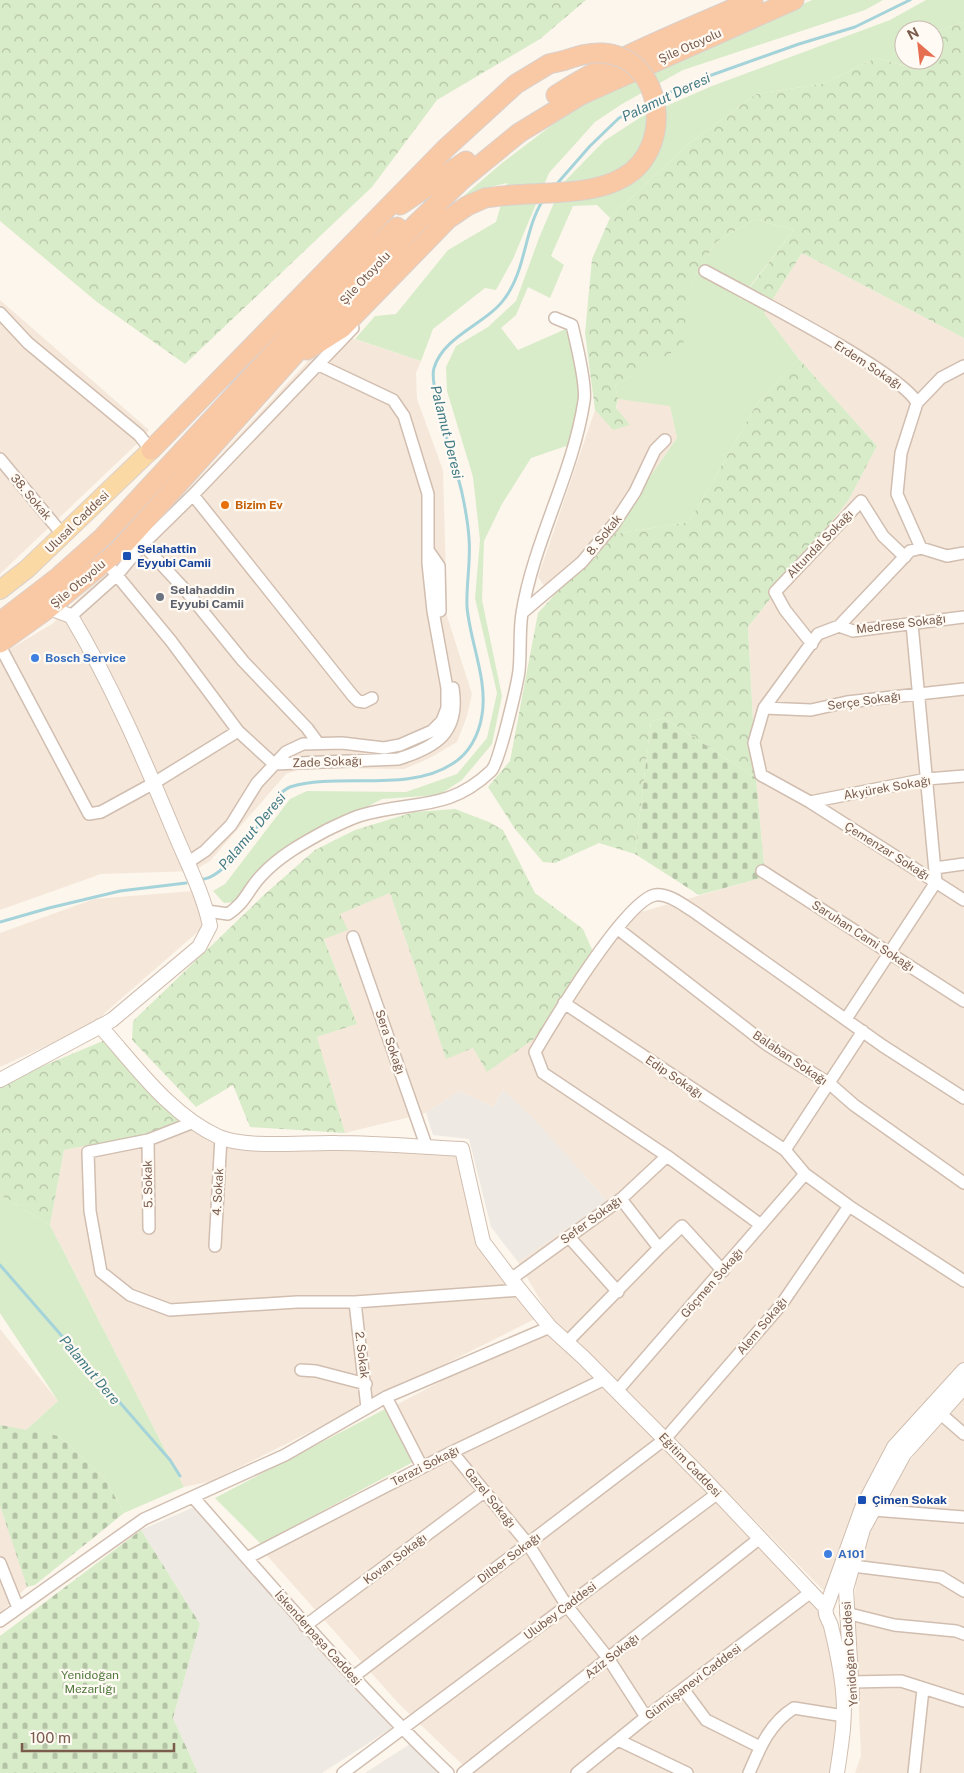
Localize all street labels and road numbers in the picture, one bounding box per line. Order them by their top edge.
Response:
street label: Şile Otoyolu [656,26,724,66]
street label: Şile Otoyolu [337,249,393,307]
street label: Erdem Sokağı [832,338,904,392]
street label: 38. Sokak [8,471,54,523]
street label: Ulusal Caddesi [42,488,112,556]
street label: Altundal Sokağı [784,507,856,581]
street label: 8. Sokak [583,512,625,558]
street label: Şile Otoyolu [48,557,108,611]
street label: Medrese Sokağı [855,612,947,636]
street label: Serçe Sokağı [826,689,902,713]
street label: Zade Sokağı [292,754,362,770]
street label: Akyürek Sokağı [842,773,932,803]
street label: Çemenzar Sokağı [842,819,932,883]
street label: Saruhan Cami Sokağı [809,898,917,974]
street label: Sera Sokağı [372,1008,408,1076]
street label: Balaban Sokağı [750,1028,830,1088]
street label: Edip Sokağı [643,1053,705,1101]
street label: 5. Sokak [141,1160,155,1208]
street label: 4. Sokak [210,1167,226,1216]
street label: Sefer Sokağı [558,1193,624,1247]
street label: Göçmen Sokağı [678,1245,746,1321]
street label: Alem Sokağı [734,1295,790,1357]
street label: 2. Sokak [352,1331,372,1380]
street label: Eğitim Caddesi [656,1430,724,1500]
street label: Terazi Sokağı [389,1443,461,1489]
street label: Gazel Sokağı [462,1465,518,1531]
street label: Dilber Sokağı [475,1530,543,1586]
street label: Kovan Sokağı [361,1531,429,1587]
street label: Ulubey Caddesi [521,1579,599,1643]
street label: İskenderpaşa Caddesi [272,1588,364,1688]
street label: Yenidoğan Caddesi [839,1601,861,1707]
street label: Aziz Sokağı [582,1631,642,1681]
street label: Gümüşanevi Caddesi [642,1641,744,1723]

